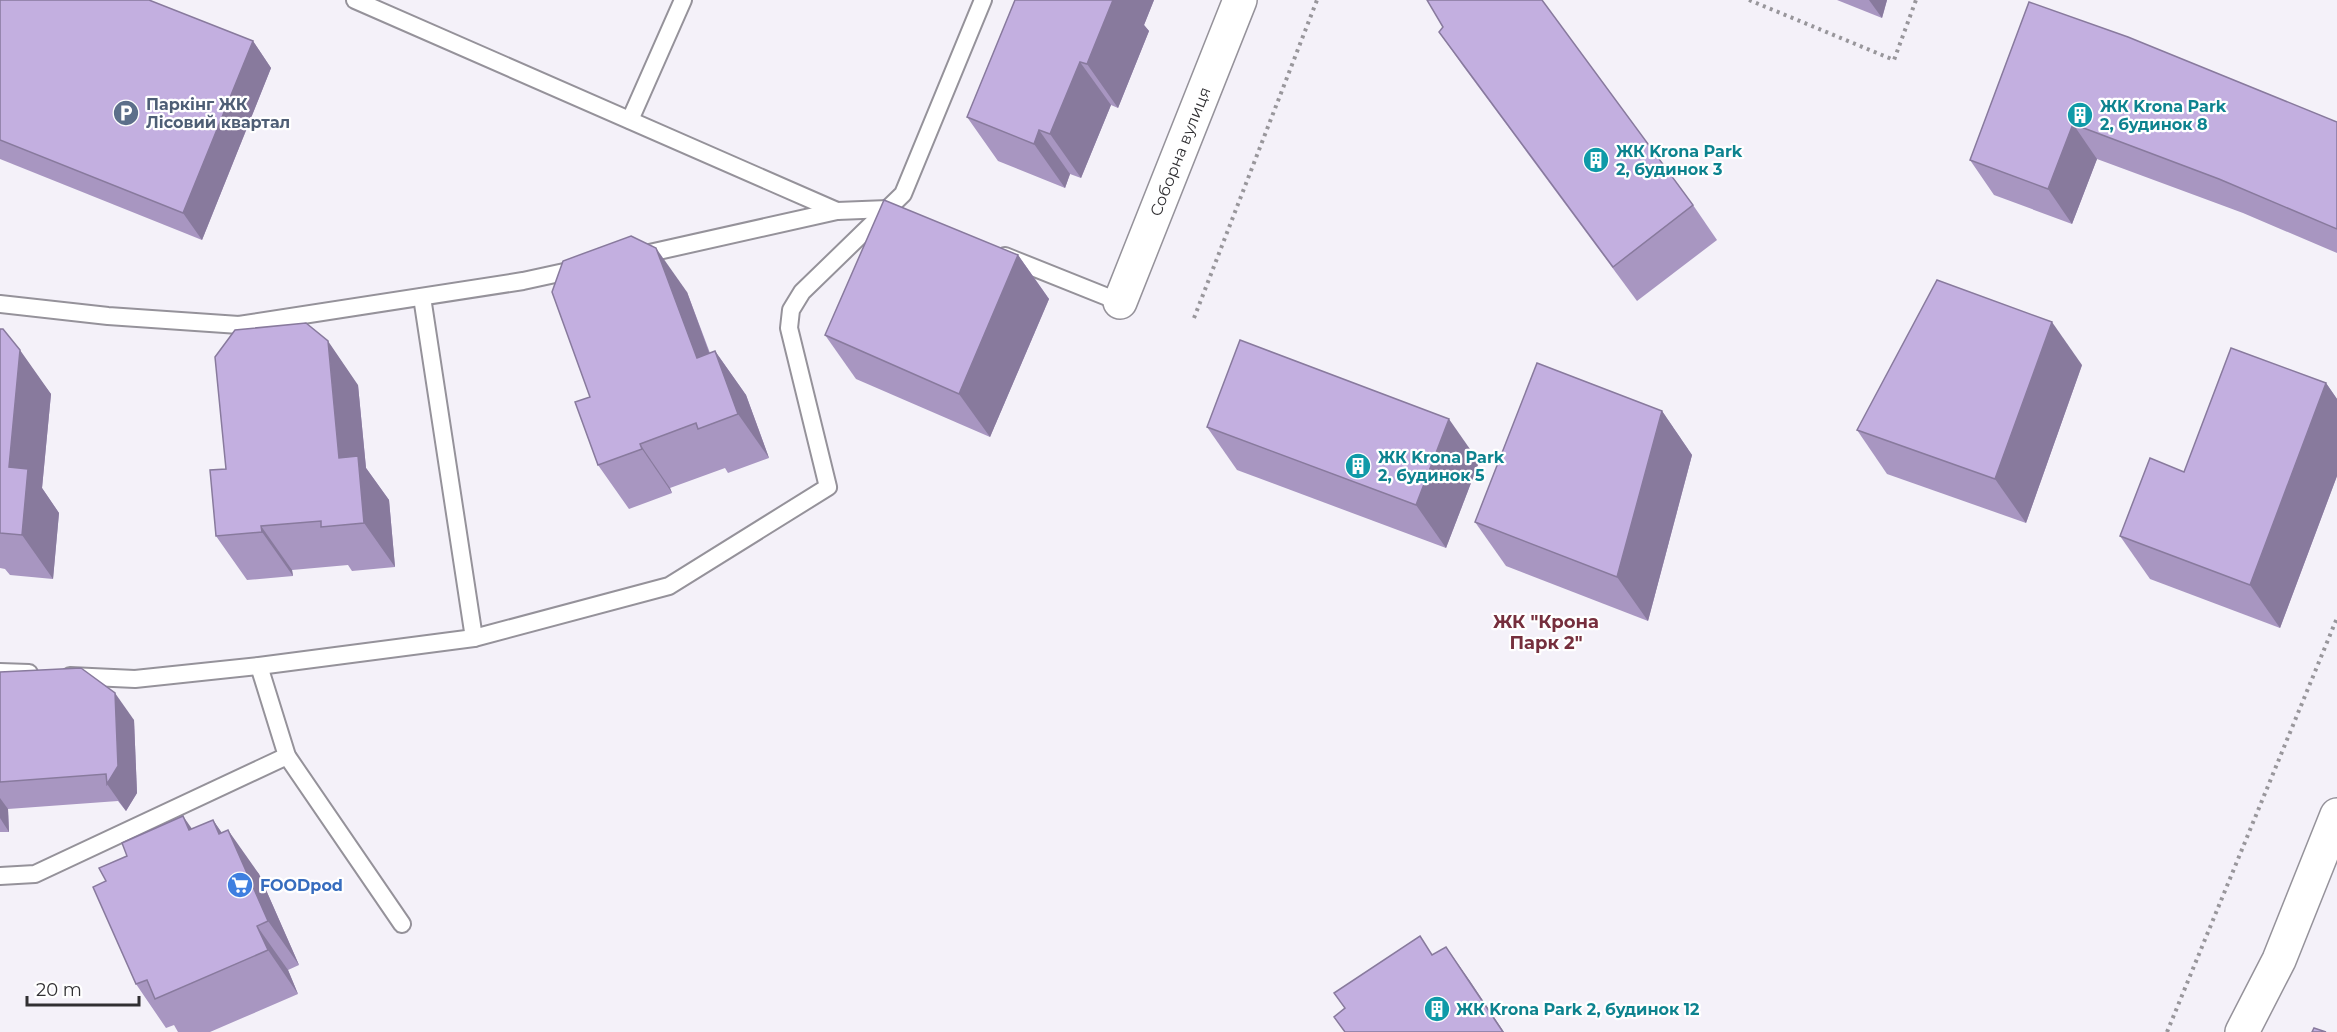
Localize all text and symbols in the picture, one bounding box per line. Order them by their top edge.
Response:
street label: Соборна вулиця [1146,84,1214,219]
place label: Паркінг ЖК Лісовий квартал [146,95,290,132]
place label: ЖК Krona Park 2, будинок 8 [2100,97,2227,134]
parking icon: Паркінг ЖК Лісовий квартал [111,98,141,128]
building icon: ЖК Krona Park 2, будинок 8 [2065,100,2095,130]
place label: ЖК Krona Park 2, будинок 3 [1616,142,1743,179]
building icon: ЖК Krona Park 2, будинок 3 [1581,145,1611,175]
place label: ЖК Krona Park 2, будинок 5 [1378,448,1505,485]
building icon: ЖК Krona Park 2, будинок 5 [1343,451,1373,481]
district label: ЖК "Крона Парк 2" [1493,611,1599,654]
supermarket icon: FOODpod [225,870,255,900]
place label: FOODpod [260,876,343,895]
scale bar [27,969,140,1007]
text: 20 m [36,979,82,1001]
building icon: ЖК Krona Park 2, будинок 12 [1422,994,1452,1024]
place label: ЖК Krona Park 2, будинок 12 [1456,1000,1700,1019]

